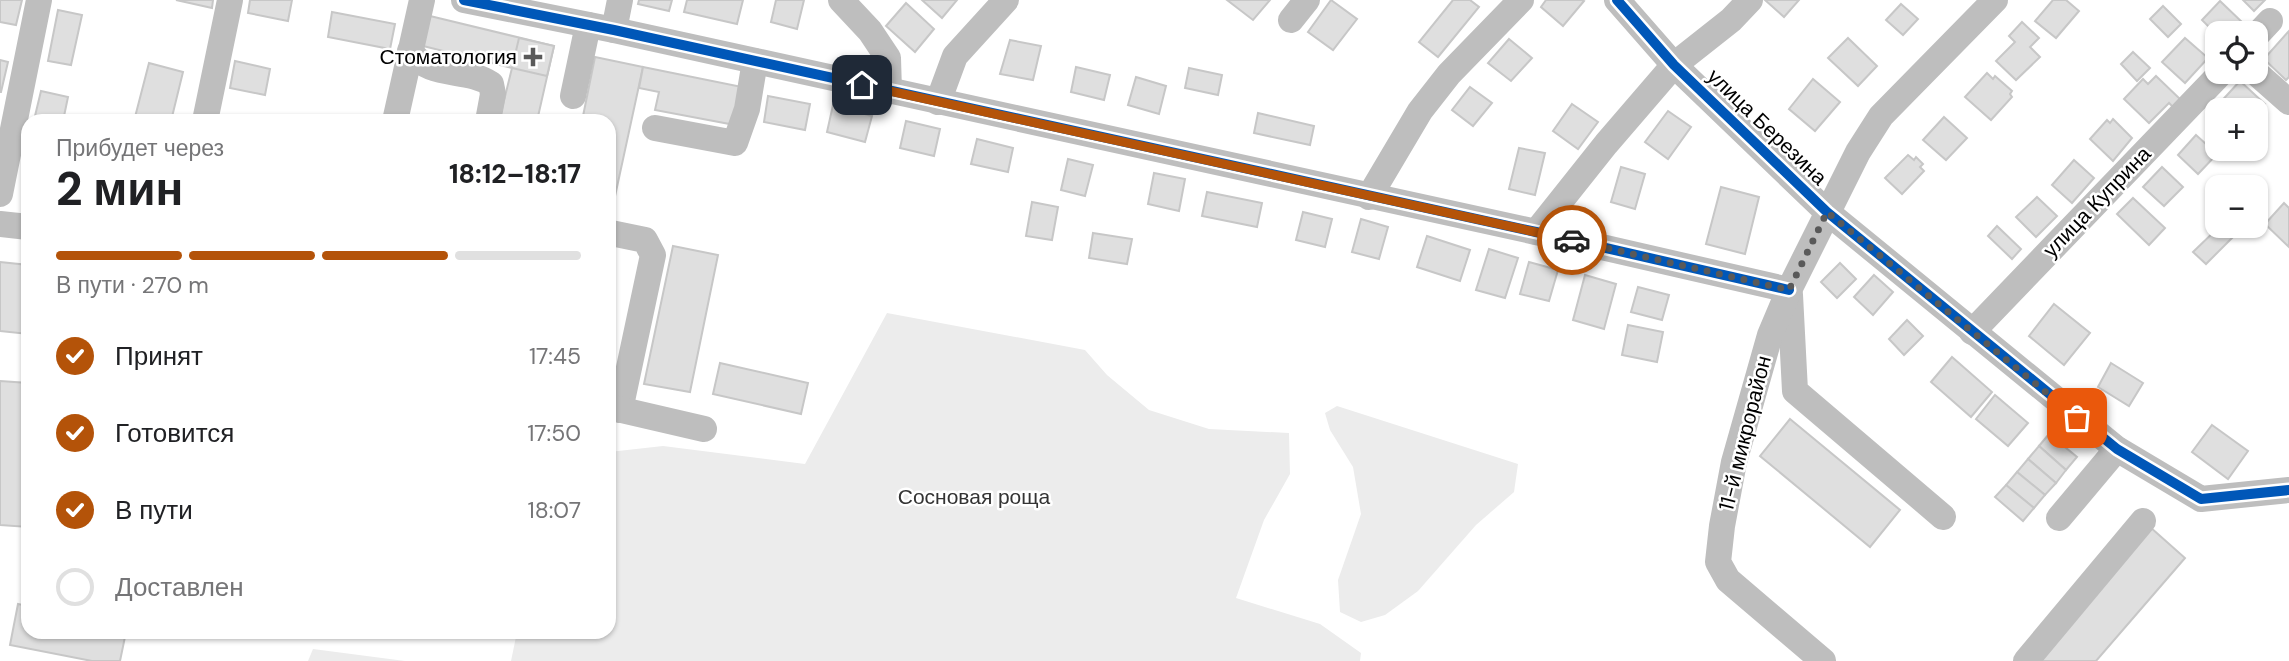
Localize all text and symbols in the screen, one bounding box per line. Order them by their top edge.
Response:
map controls [2205,21,2268,238]
button: locate [2205,21,2268,84]
place label: Стоматология [380,43,517,71]
marker: Стоматология [523,47,543,67]
pin [832,55,892,115]
street label: улица Березина [1701,63,1833,192]
icon: home [843,66,881,104]
button: + [2205,98,2268,161]
text: Прибудет через [56,133,224,163]
street label: улица Куприна [2037,140,2157,264]
text: 18:12–18:17 [449,157,581,191]
text: 2 мин [56,159,183,219]
button: − [2205,175,2268,238]
courier [1537,205,1607,275]
icon: car [1553,221,1591,259]
text: В пути · 270 m [56,270,209,300]
icon: check [56,337,94,375]
text: Принят [115,339,203,373]
text: 17:45 [529,341,581,371]
street label: 11-й микрорайон [1712,353,1778,513]
pin [2047,388,2107,448]
icon: bag [2058,399,2096,437]
icon: check [56,414,94,452]
text: Готовится [115,416,234,450]
text: 17:50 [527,418,581,448]
park label: Сосновая роща [898,483,1051,511]
icon: check [56,491,94,529]
text: В пути [115,493,193,527]
text: 18:07 [528,495,581,525]
text: Доставлен [115,570,244,604]

